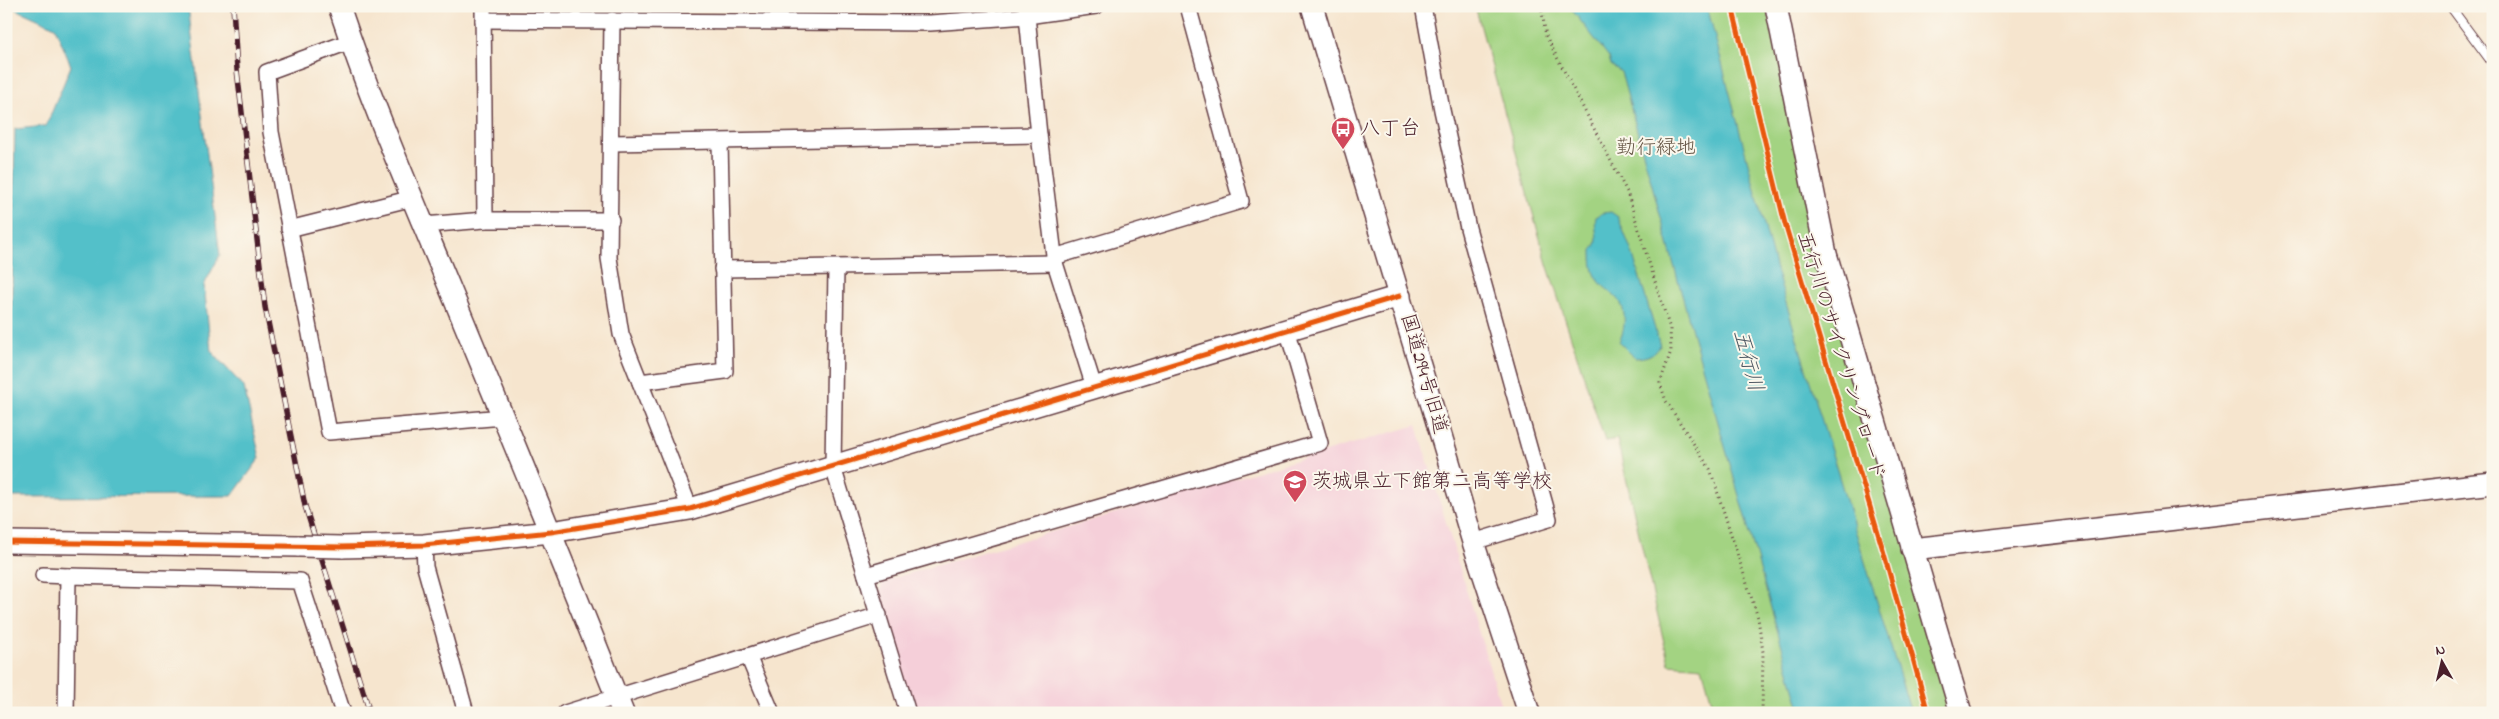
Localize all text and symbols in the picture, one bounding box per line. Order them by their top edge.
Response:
place label: 八丁台 [1360,115,1420,144]
bus stop icon: 八丁台 [1330,116,1356,150]
park label: 勤行緑地 [1616,134,1696,163]
street label: 五行川のサイクリングロード [1788,228,1892,484]
street label: 国道294号旧道 [1392,310,1454,438]
water label: 五行川 [1724,327,1770,395]
place label: 茨城県立下館第二高等学校 [1312,468,1552,497]
school or university icon: 茨城県立下館第二高等学校 [1282,469,1308,503]
north arrow [2416,636,2466,686]
text: N [2434,640,2447,662]

